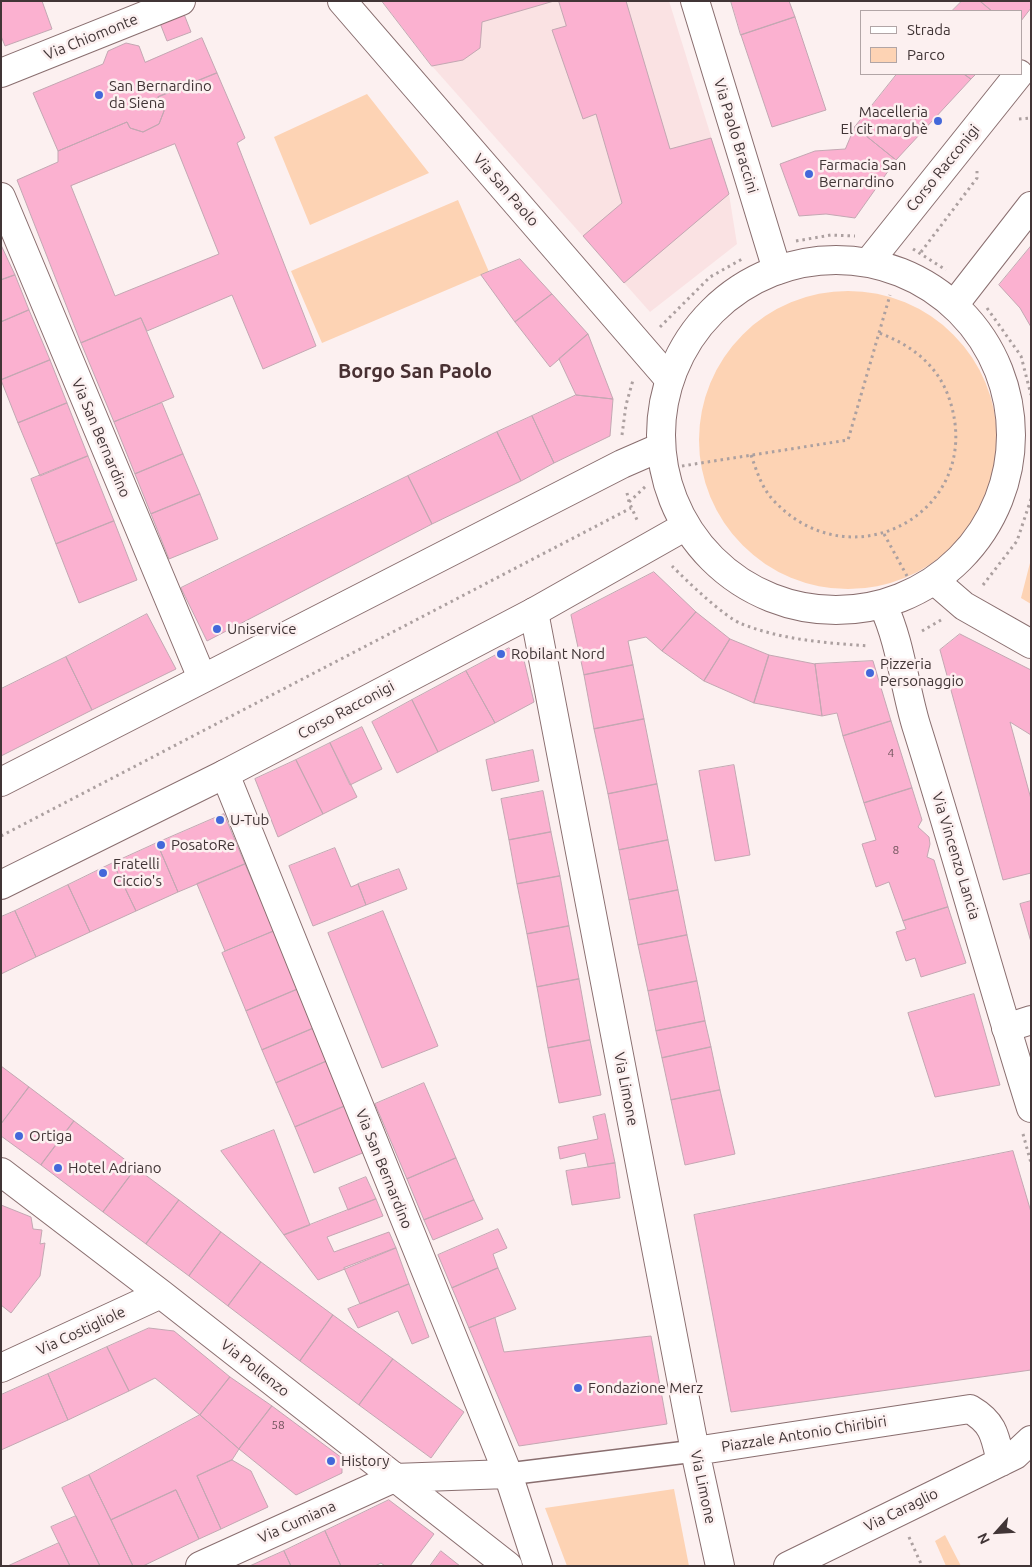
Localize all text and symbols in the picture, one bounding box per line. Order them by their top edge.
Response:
street label: Via Chiomonte [42,10,140,64]
legend [860,10,1022,75]
text: Strada [907,21,951,38]
text: Parco [907,46,945,63]
place label: San Bernardino da Siena [109,77,212,112]
street label: Via Paolo Braccini [710,77,762,195]
marker: San Bernardino da Siena [93,89,105,101]
place label: Macelleria El cit marghè [840,103,928,138]
marker: Macelleria El cit marghè [932,115,944,127]
street label: Corso Racconigi [902,121,984,215]
street label: Via San Paolo [470,150,542,230]
place label: Farmacia San Bernardino [819,156,906,191]
marker: Farmacia San Bernardino [803,168,815,180]
district label: Borgo San Paolo [338,359,492,383]
street label: Via San Bernardino [68,376,134,500]
place label: Uniservice [227,620,296,638]
marker: Uniservice [211,623,223,635]
place label: Robilant Nord [511,645,605,663]
marker: Robilant Nord [495,648,507,660]
place label: Pizzeria Personaggio [880,655,964,690]
marker: Pizzeria Personaggio [864,667,876,679]
street label: Corso Racconigi [295,677,397,743]
house number: 4 [888,746,894,760]
street label: Via Vincenzo Lancia [928,790,984,922]
place label: U-Tub [230,811,269,829]
marker: U-Tub [214,814,226,826]
place label: PosatoRe [171,836,235,854]
marker: PosatoRe [155,839,167,851]
house number: 8 [893,843,899,857]
place label: Fratelli Ciccio's [113,855,162,890]
marker: Fratelli Ciccio's [97,867,109,879]
street label: Via Limone [610,1051,642,1127]
street label: Via San Bernardino [352,1106,416,1232]
place label: Ortiga [29,1127,72,1145]
marker: Ortiga [13,1130,25,1142]
place label: Hotel Adriano [68,1159,162,1177]
marker: Hotel Adriano [52,1162,64,1174]
street label: Via Costigliole [34,1303,128,1359]
street label: Via Pollenzo [217,1335,293,1401]
place label: Fondazione Merz [588,1379,703,1397]
marker: Fondazione Merz [572,1382,584,1394]
street label: Piazzale Antonio Chiribiri [720,1412,888,1456]
house number: 58 [271,1418,285,1432]
street label: Via Limone [686,1449,720,1525]
place label: History [341,1452,389,1470]
marker: History [325,1455,337,1467]
street label: Via Caraglio [861,1484,941,1536]
street label: Via Cumiana [255,1497,339,1547]
north arrow [972,1507,1022,1557]
text: N [974,1530,993,1547]

